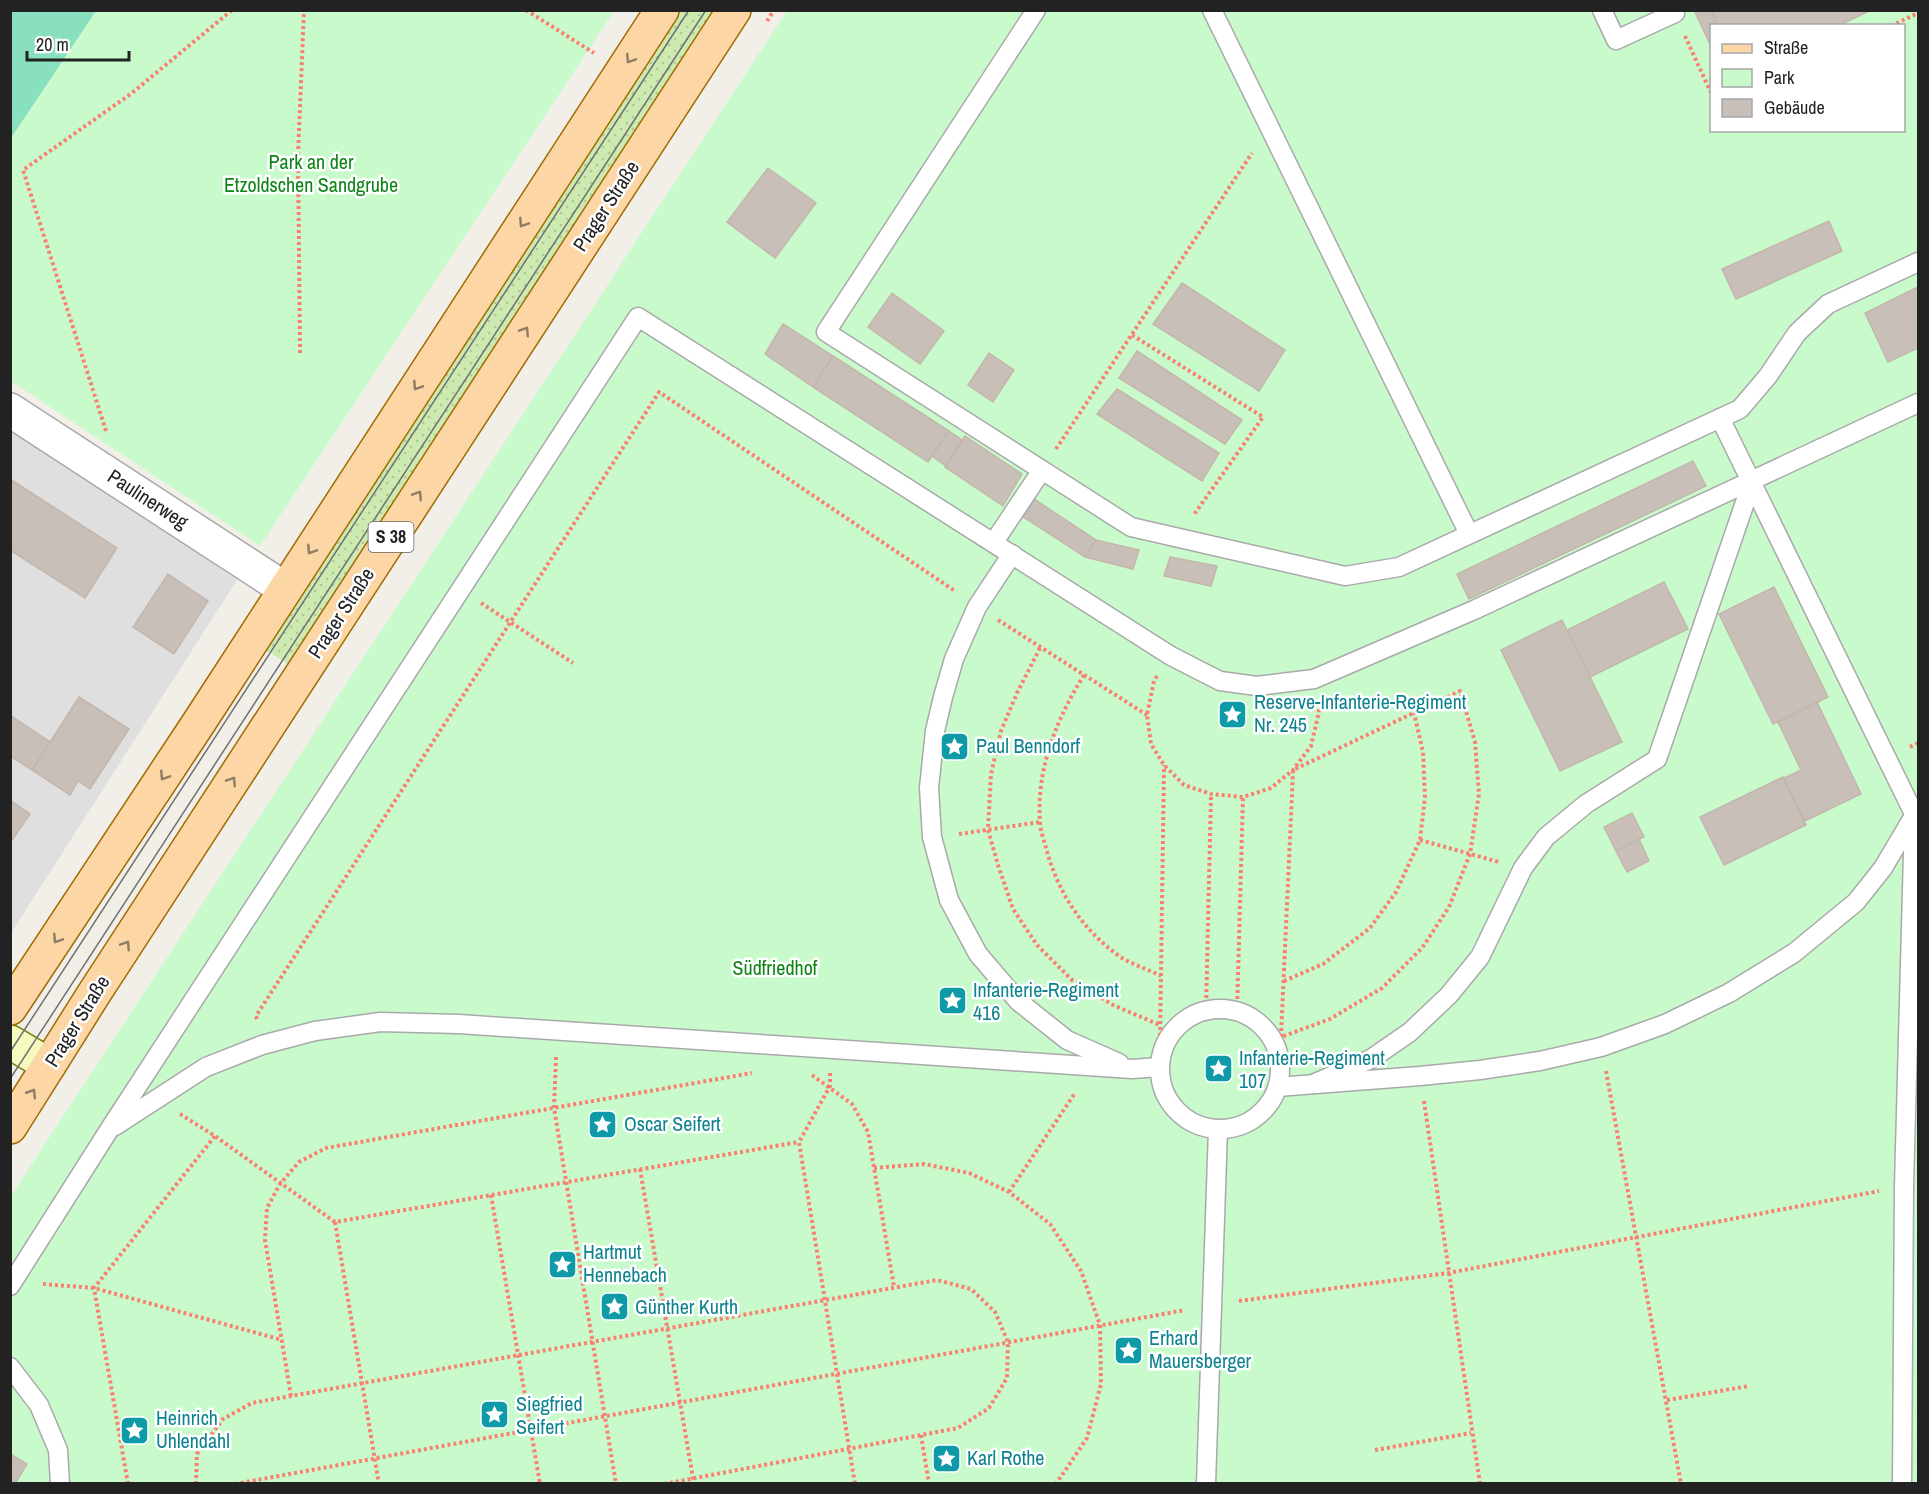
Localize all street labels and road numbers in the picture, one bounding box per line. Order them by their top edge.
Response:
street label: Prager Straße [566,155,645,256]
street label: Paulinerweg [103,462,194,535]
road number: S 38 [368,522,414,552]
street label: Prager Straße [301,562,380,663]
street label: Prager Straße [38,970,115,1072]

